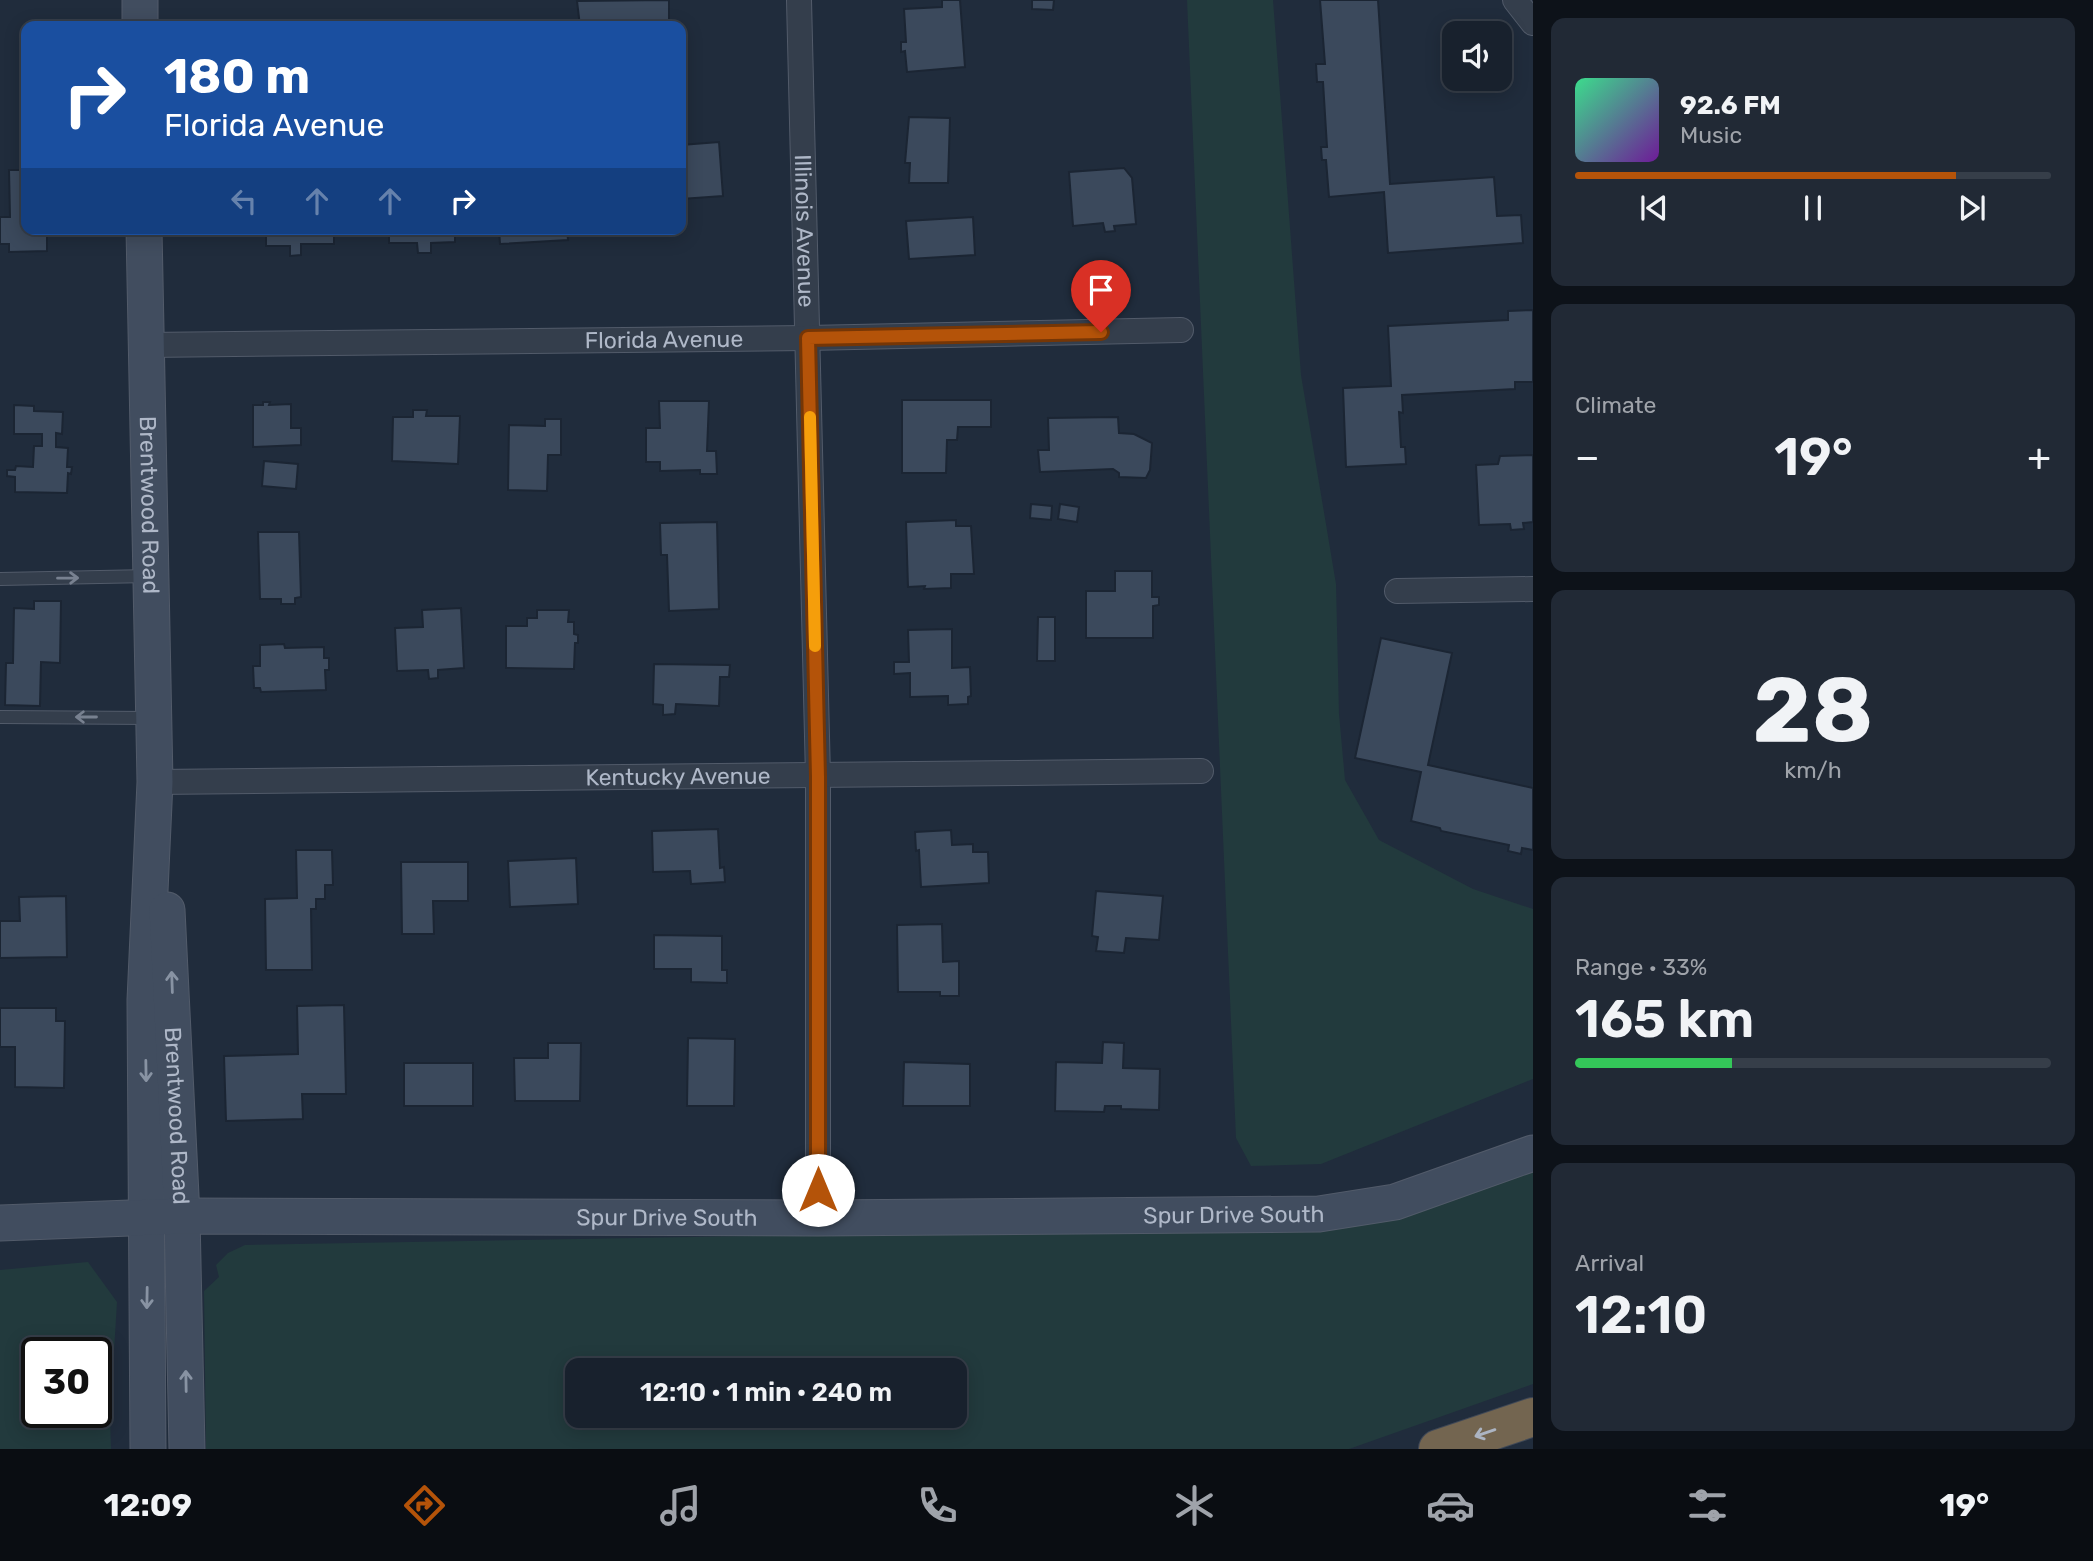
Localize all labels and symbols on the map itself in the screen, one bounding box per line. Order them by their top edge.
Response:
street label: Illinois Avenue [789,154,821,308]
pin [1071,260,1131,332]
street label: Florida Avenue [585,325,743,354]
street label: Brentwood Road [134,416,165,594]
one-way arrow [56,571,79,585]
one-way arrow [75,710,98,724]
street label: Kentucky Avenue [585,762,771,791]
one-way arrow [166,971,179,994]
street label: Brentwood Road [159,1026,195,1205]
one-way arrow [139,1059,153,1082]
position arrow [781,1153,855,1227]
street label: Spur Drive South [1143,1200,1325,1229]
street label: Spur Drive South [576,1203,758,1232]
one-way arrow [140,1287,154,1310]
speed limit sign: 30 [21,1337,112,1428]
one-way arrow [179,1370,192,1393]
one-way arrow [1475,1428,1497,1440]

